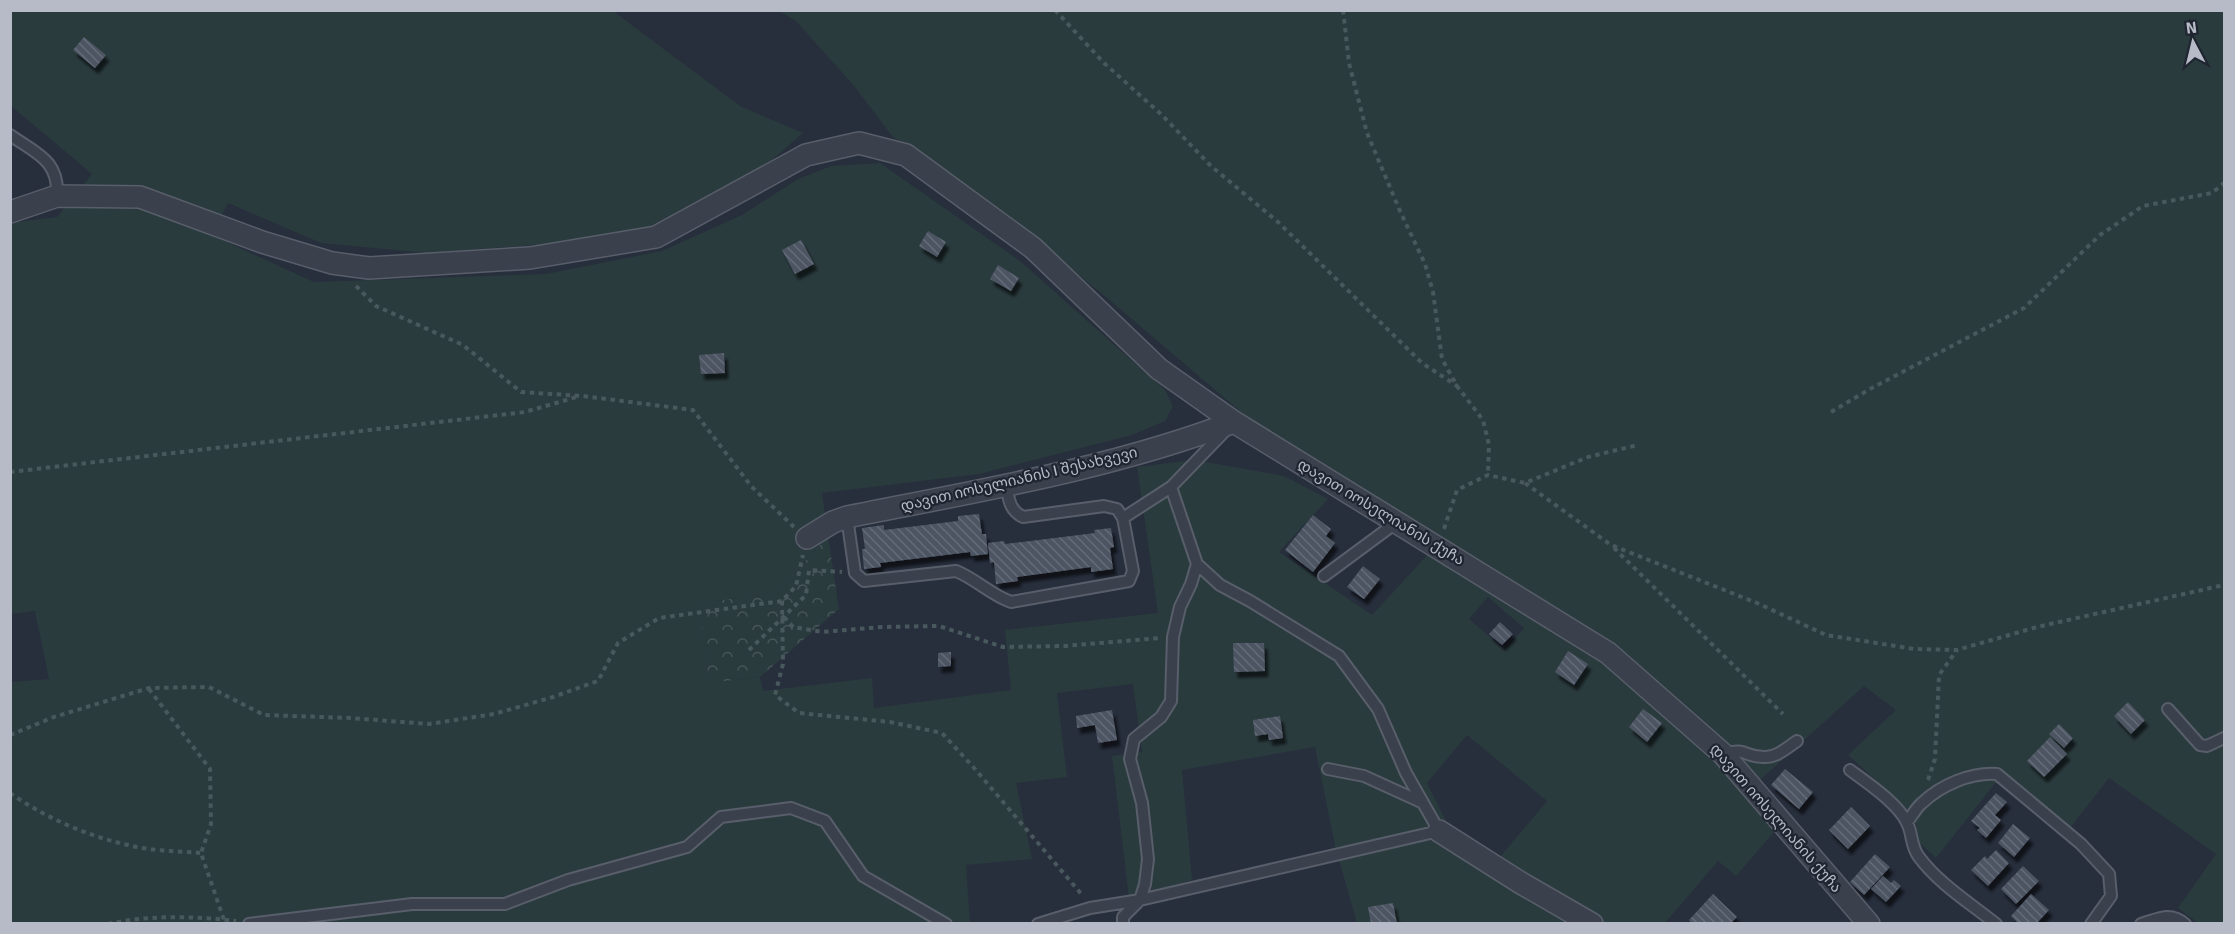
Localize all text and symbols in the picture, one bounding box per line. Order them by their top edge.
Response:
north arrow [2163,12,2223,72]
text: N [2185,18,2198,39]
street label: დავით იოსელიანის I შესახვევი [899,443,1139,515]
street label: დავით იოსელიანის ქუჩა [1294,455,1468,569]
street label: დავით იოსელიანის ქუჩა [1706,740,1846,896]

